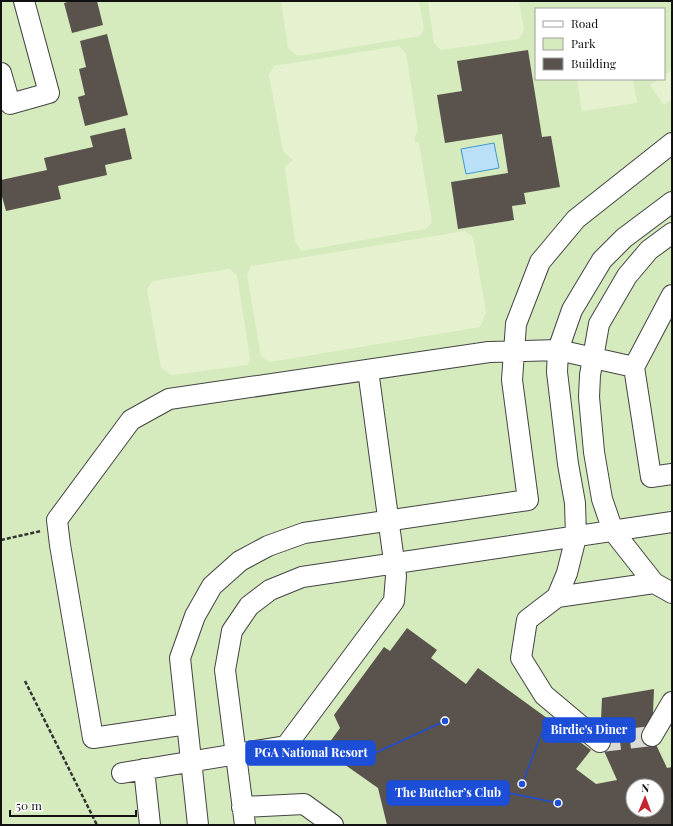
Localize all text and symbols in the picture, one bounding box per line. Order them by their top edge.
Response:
legend [535,8,665,80]
text: Road [571,15,598,31]
text: Park [571,35,596,51]
text: Building [571,55,617,71]
callout: Birdie's Diner [543,718,635,742]
text: Birdie's Diner [551,721,628,737]
callout: PGA National Resort [246,741,375,765]
text: PGA National Resort [254,744,368,760]
north arrow [625,778,665,818]
text: N [641,780,649,795]
callout: The Butcher’s Club [387,781,509,805]
text: The Butcher’s Club [395,784,501,800]
scale bar [10,792,136,818]
text: 50 m [16,797,42,813]

